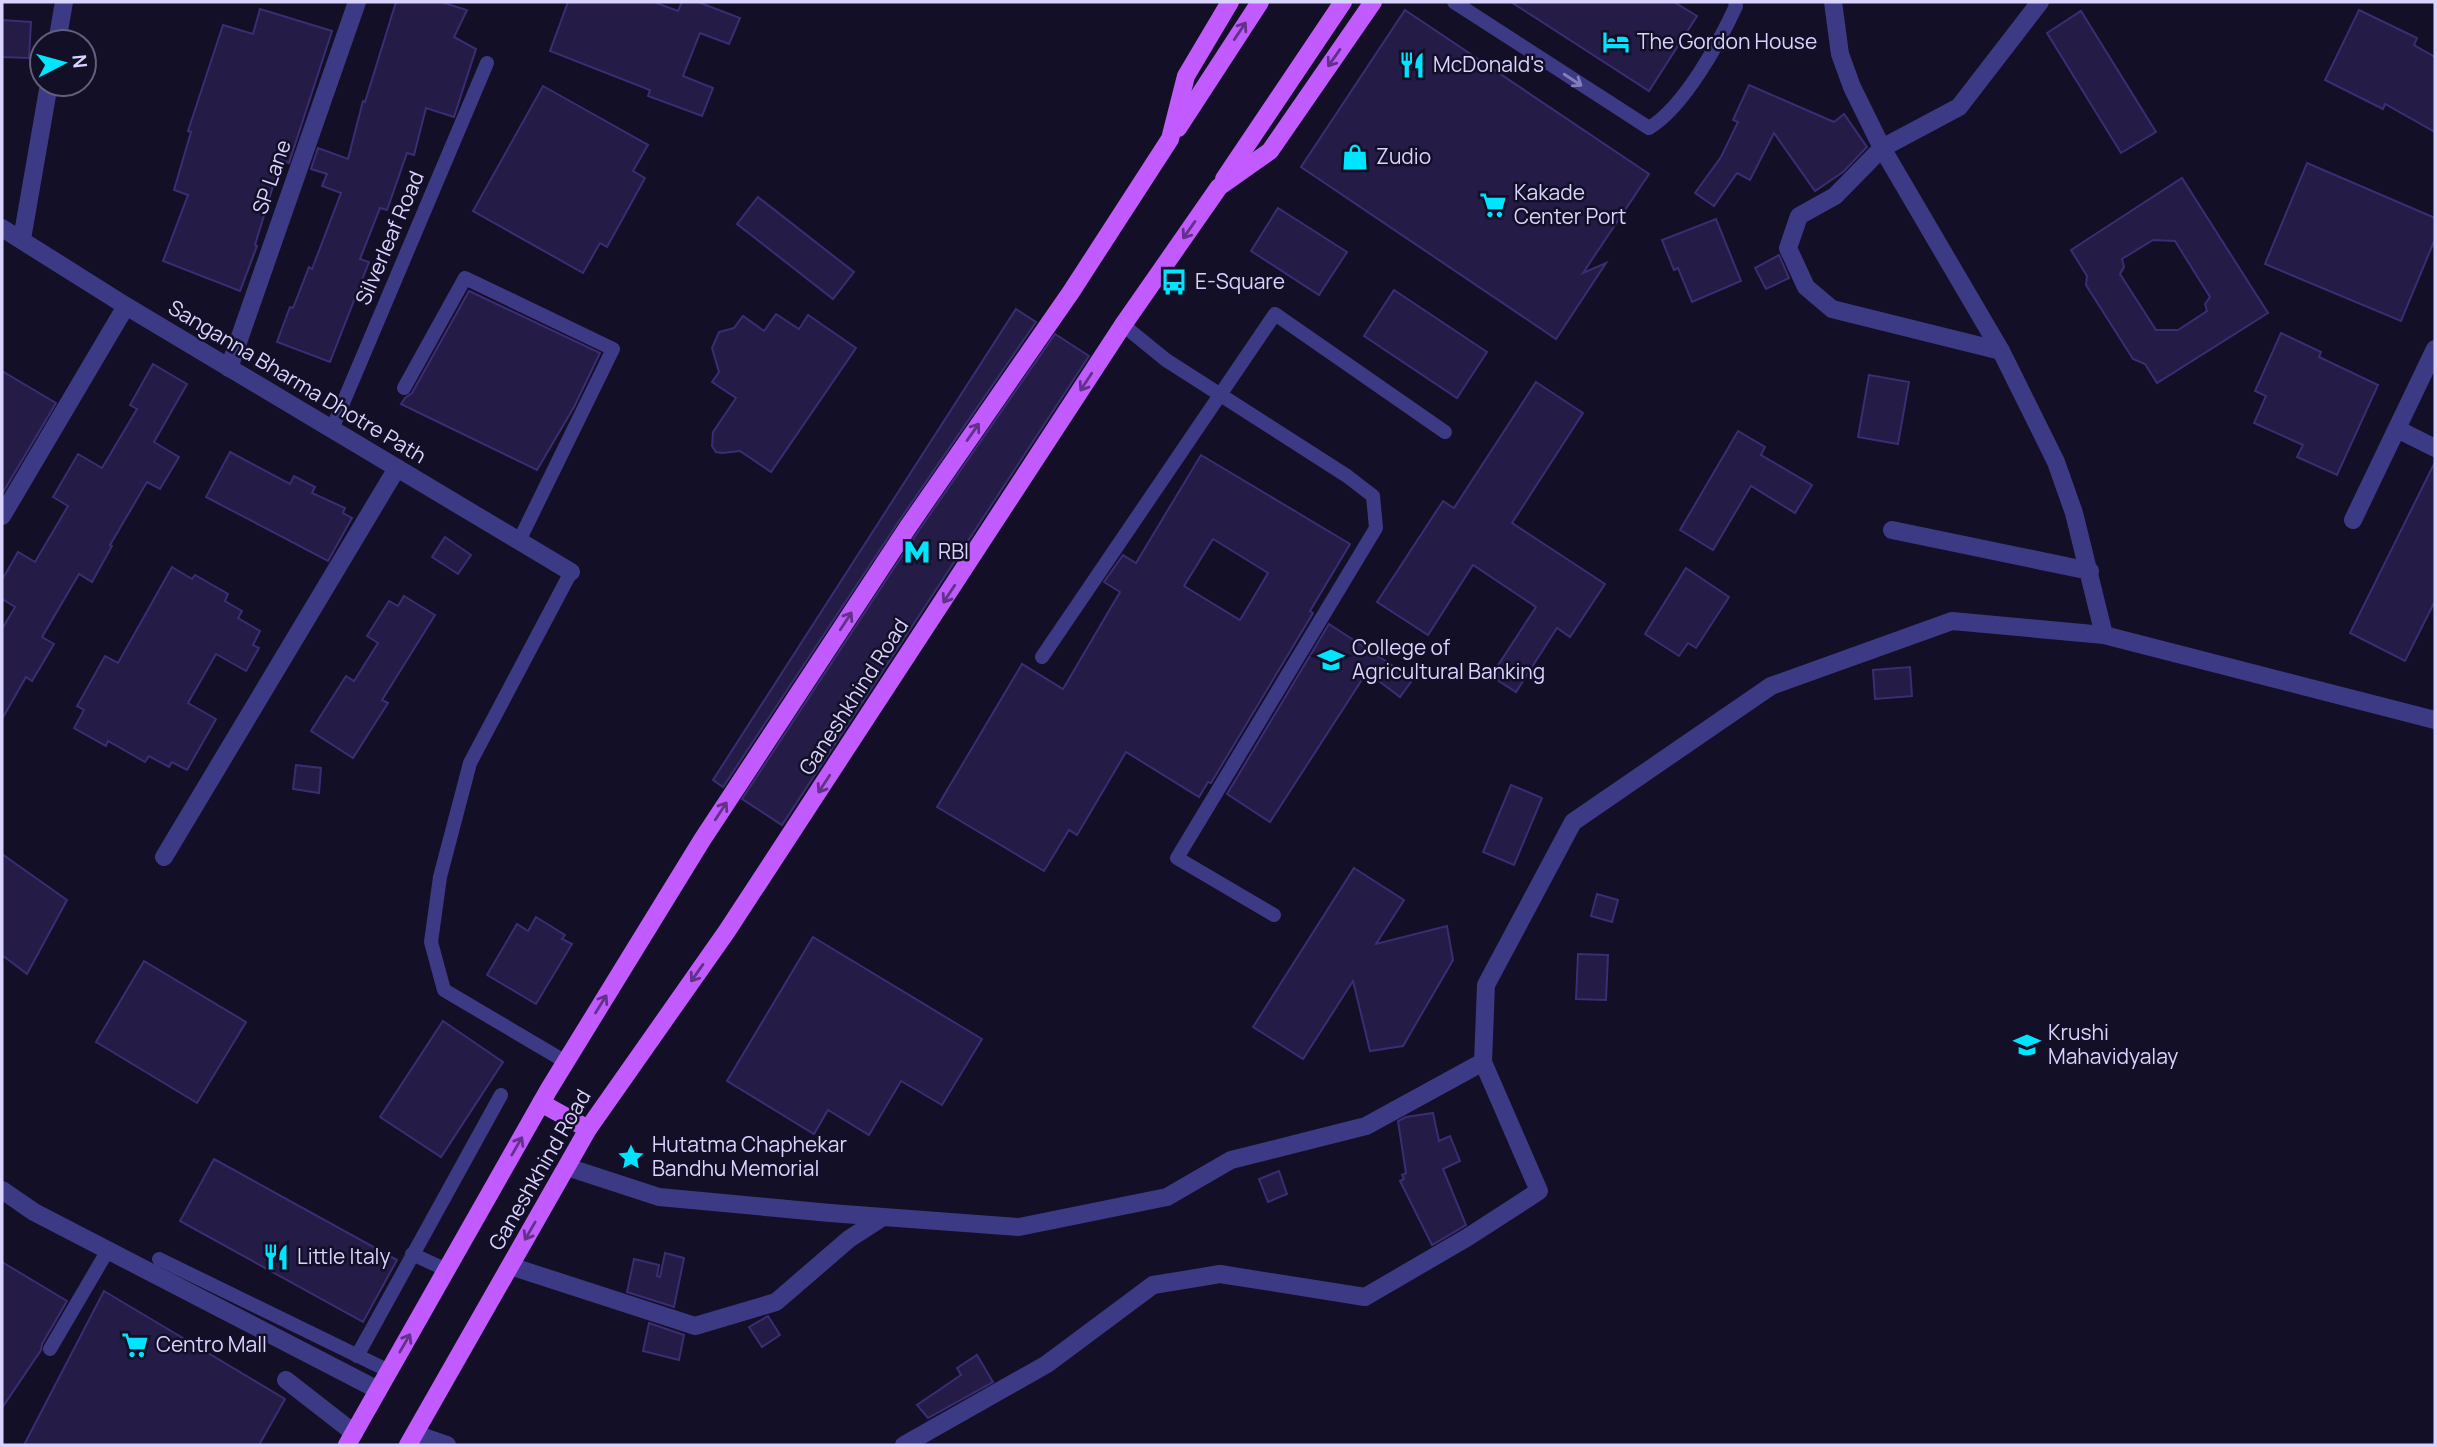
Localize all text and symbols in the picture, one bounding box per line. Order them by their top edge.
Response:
one-way arrow [1233,22,1247,41]
hotel icon: The Gordon House [1601,27,1631,57]
place label: The Gordon House [1637,27,1817,55]
north arrow [28,28,98,98]
one-way arrow [1327,48,1341,67]
restaurant icon: McDonald's [1397,50,1427,80]
place label: McDonald's [1433,50,1544,78]
text: N [66,53,94,69]
one-way arrow [1562,73,1582,87]
street label: SP Lane [245,136,297,218]
shop icon: Zudio [1340,142,1370,172]
place label: Zudio [1376,142,1431,170]
street label: Silverleaf Road [348,166,430,309]
place label: Kakade Center Port [1514,178,1627,230]
supermarket icon: Kakade Center Port [1478,190,1508,220]
one-way arrow [1182,220,1196,239]
bus stop icon: E-Square [1159,267,1189,297]
place label: E-Square [1195,267,1285,295]
street label: Sanganna Bharma Dhotre Path [163,293,432,469]
one-way arrow [1079,372,1093,392]
one-way arrow [966,423,981,442]
metro station icon: RBI [902,537,932,567]
place label: RBI [938,537,969,565]
one-way arrow [941,584,956,603]
one-way arrow [839,611,853,631]
street label: Ganeshkhind Road [792,613,914,780]
place label: College of Agricultural Banking [1352,633,1545,685]
school or university icon: College of Agricultural Banking [1316,645,1346,675]
one-way arrow [817,774,831,793]
one-way arrow [715,801,729,821]
one-way arrow [690,963,704,982]
one-way arrow [594,995,609,1014]
place label: Krushi Mahavidyalay [2048,1018,2178,1070]
school or university icon: Krushi Mahavidyalay [2012,1030,2042,1060]
street label: Ganeshkhind Road [482,1084,597,1255]
place label: Hutatma Chaphekar Bandhu Memorial [652,1130,847,1182]
one-way arrow [510,1136,524,1156]
place icon: Hutatma Chaphekar Bandhu Memorial [616,1142,646,1172]
one-way arrow [523,1221,537,1241]
restaurant icon: Little Italy [261,1242,291,1272]
place label: Little Italy [297,1242,391,1270]
supermarket icon: Centro Mall [120,1330,150,1360]
place label: Centro Mall [156,1330,267,1358]
one-way arrow [398,1334,412,1354]

